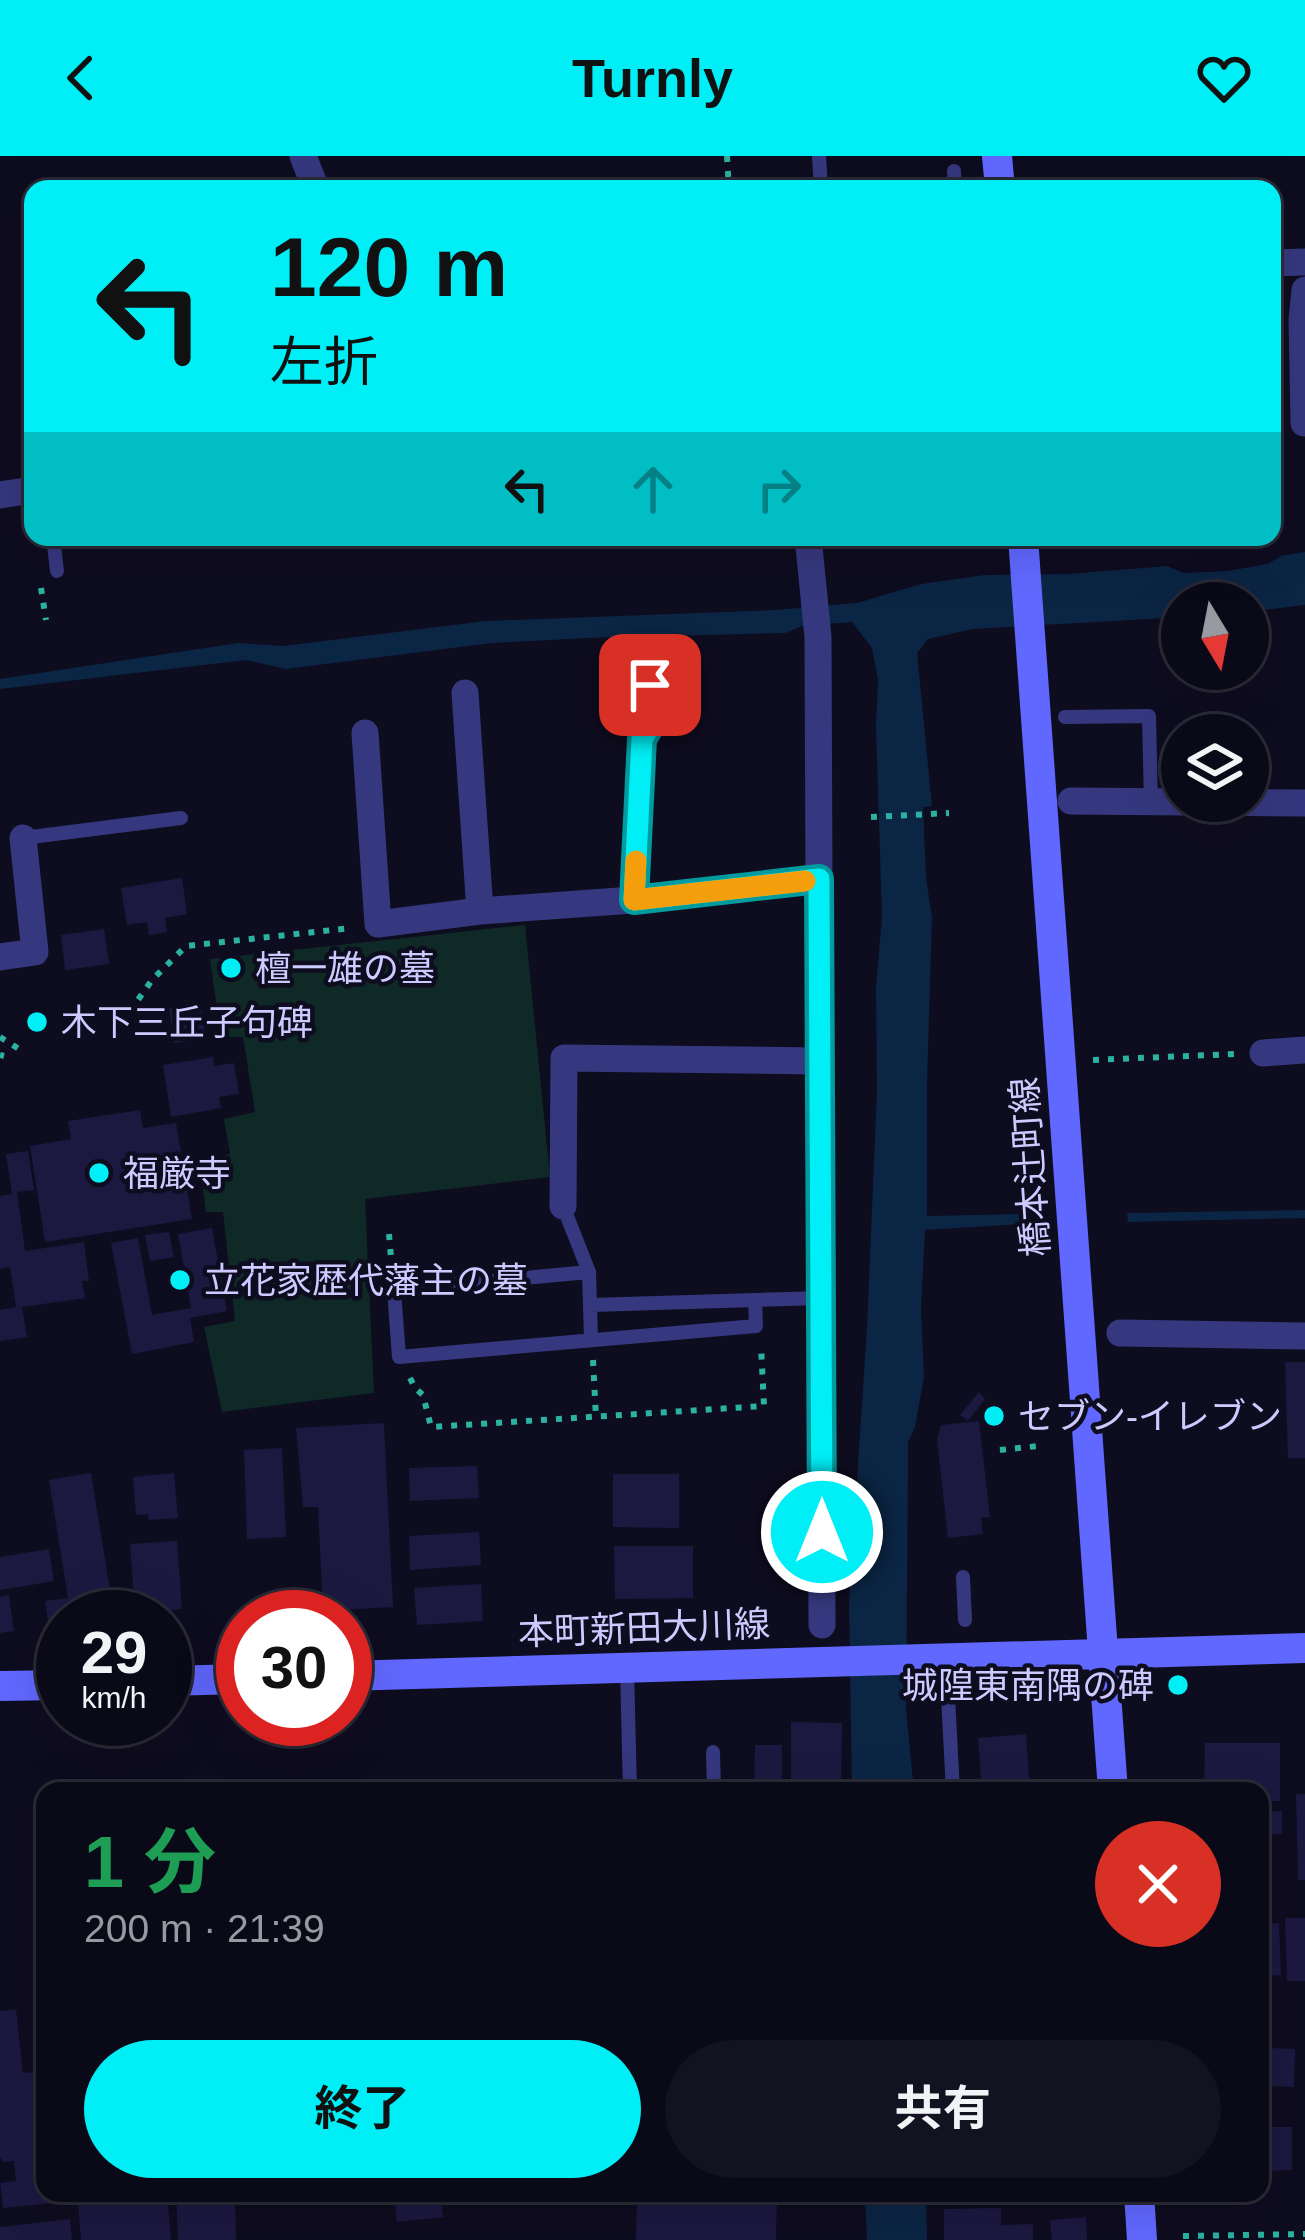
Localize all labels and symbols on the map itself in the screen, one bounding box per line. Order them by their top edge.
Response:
north arrow [1161,582,1269,690]
pin [599,634,701,736]
place label: 檀一雄の墓 [255,948,435,989]
marker: 檀一雄の墓 [218,955,244,981]
place label: 木下三丘子句碑 [61,1002,313,1043]
marker: 木下三丘子句碑 [24,1009,50,1035]
street label: 橋本辻町線 [1003,1076,1057,1258]
place label: 福厳寺 [123,1153,231,1194]
marker: 福厳寺 [86,1160,112,1186]
place label: 立花家歴代藩主の墓 [204,1260,528,1301]
marker: 立花家歴代藩主の墓 [167,1267,193,1293]
place label: セブン-イレブン [1018,1396,1282,1437]
marker: セブン-イレブン [981,1403,1007,1429]
position arrow [759,1469,885,1595]
speed limit sign: 30 [216,1590,372,1746]
street label: 本町新田大川線 [517,1603,771,1653]
place label: 城隍東南隅の碑 [902,1665,1154,1706]
marker: 城隍東南隅の碑 [1165,1672,1191,1698]

